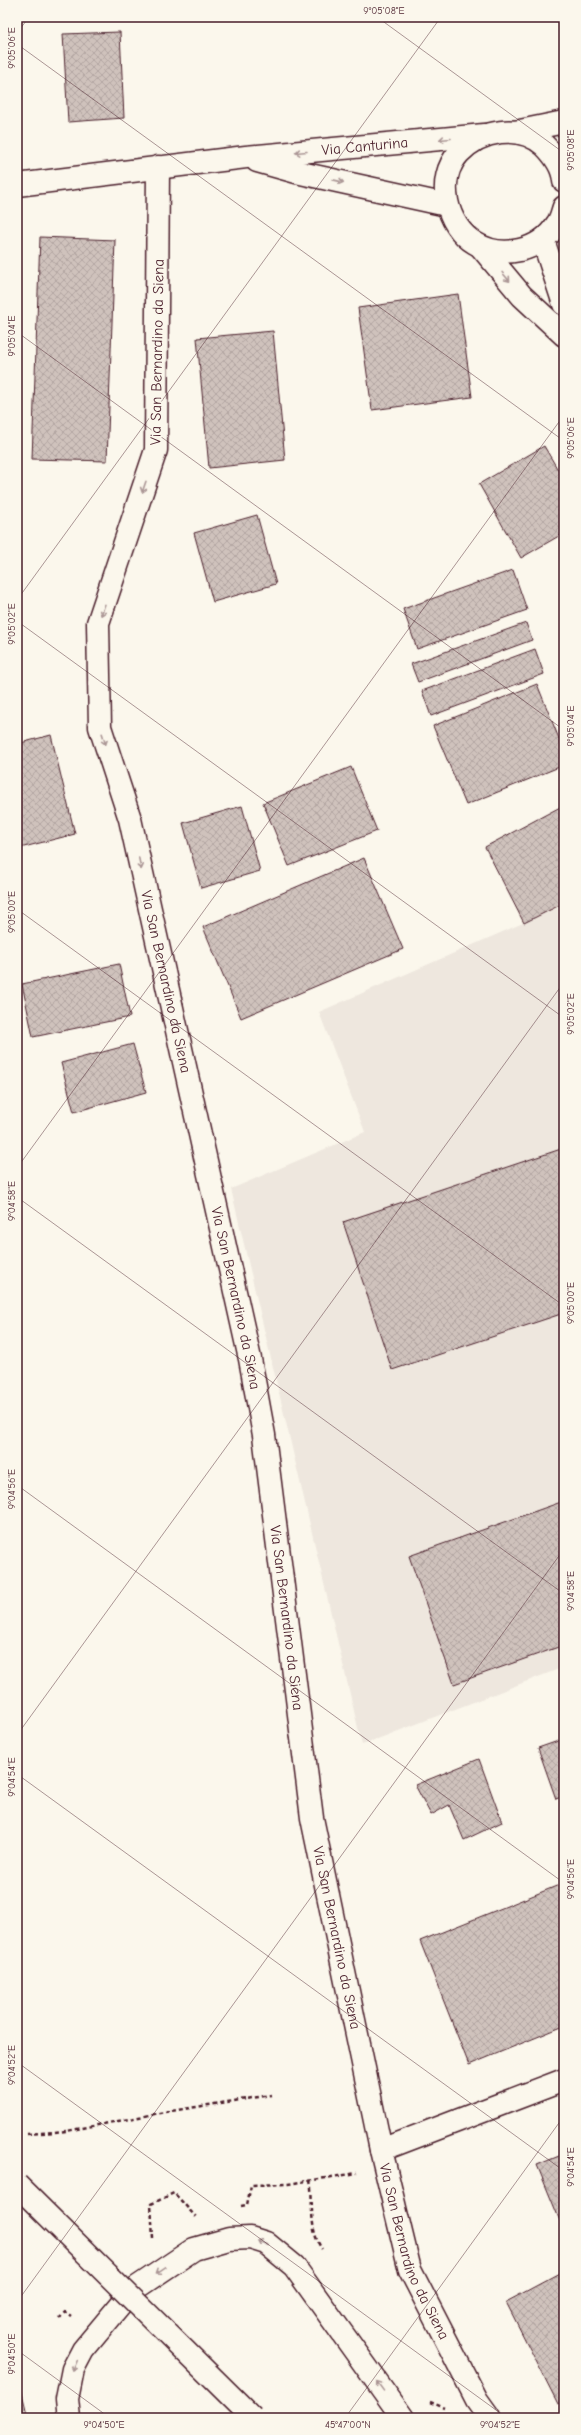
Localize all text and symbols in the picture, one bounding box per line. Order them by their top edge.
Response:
text: 9°05'08"E [363,5,405,17]
text: 9°05'06"E [6,27,18,69]
text: 9°05'08"E [565,129,577,171]
street label: Via Canturina [321,133,409,159]
one-way arrow [439,135,452,143]
one-way arrow [295,149,308,156]
one-way arrow [331,178,344,186]
street label: Via San Bernardino da Siena [146,259,168,445]
one-way arrow [502,271,511,282]
text: 9°05'04"E [6,316,18,356]
text: 9°05'06"E [565,417,577,459]
one-way arrow [140,480,147,493]
text: 9°05'02"E [6,603,18,645]
one-way arrow [98,604,106,616]
text: 9°05'04"E [565,706,577,746]
one-way arrow [101,732,108,745]
one-way arrow [136,857,144,870]
street label: Via San Bernardino da Siena [137,889,195,1075]
text: 9°05'00"E [6,891,18,933]
text: 9°05'02"E [565,993,577,1035]
text: 9°04'58"E [6,1181,18,1221]
street label: Via San Bernardino da Siena [207,1205,264,1391]
text: 9°05'00"E [565,1282,577,1324]
text: 9°04'56"E [6,1469,18,1509]
street label: Via San Bernardino da Siena [266,1524,307,1712]
text: 9°04'58"E [565,1571,577,1611]
text: 9°04'54"E [6,1757,18,1797]
street label: Via San Bernardino da Siena [309,1845,365,2031]
text: 9°04'56"E [565,1859,577,1899]
text: 9°04'52"E [6,2045,18,2085]
text: 9°04'54"E [565,2147,577,2187]
street label: Via San Bernardino da Siena [376,2161,453,2343]
one-way arrow [257,2239,269,2246]
one-way arrow [156,2267,167,2275]
text: 9°04'50"E [6,2334,18,2374]
one-way arrow [71,2359,79,2371]
one-way arrow [376,2381,384,2392]
text: 9°04'50"E [84,2419,124,2431]
text: 45°47'00"N [325,2419,371,2431]
text: 9°04'52"E [480,2419,520,2431]

